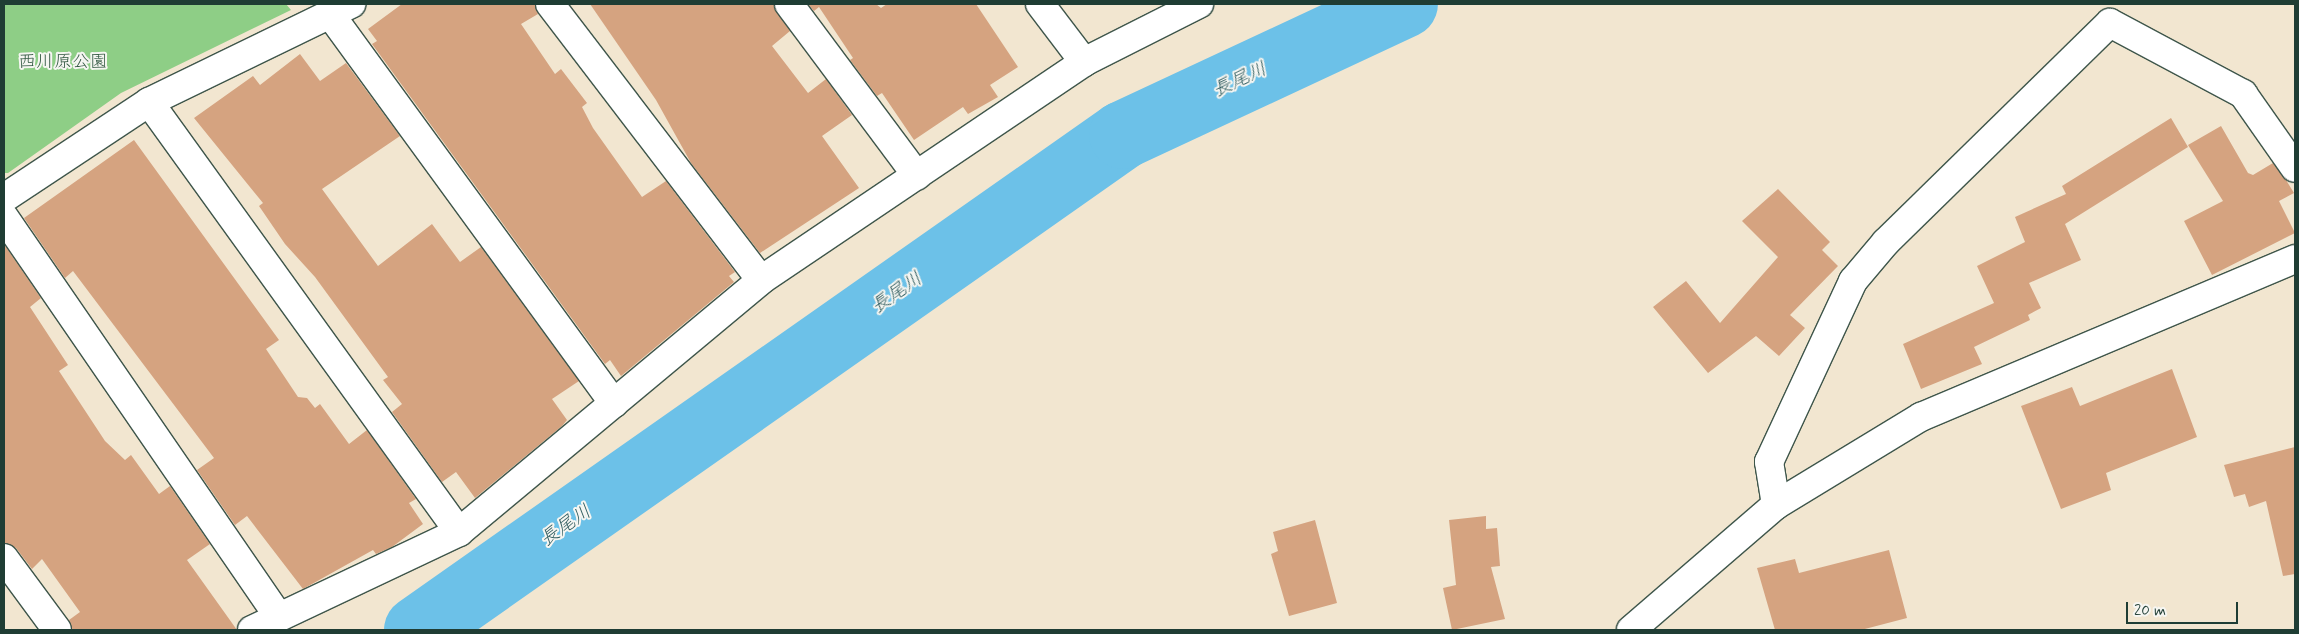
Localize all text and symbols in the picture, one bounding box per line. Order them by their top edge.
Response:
park label: 西川原公園 [18,51,108,73]
water label: 長尾川 [1209,58,1271,102]
water label: 長尾川 [867,267,927,319]
water label: 長尾川 [536,500,596,552]
scale bar [2129,592,2242,624]
text: 20 m [2134,601,2166,621]

